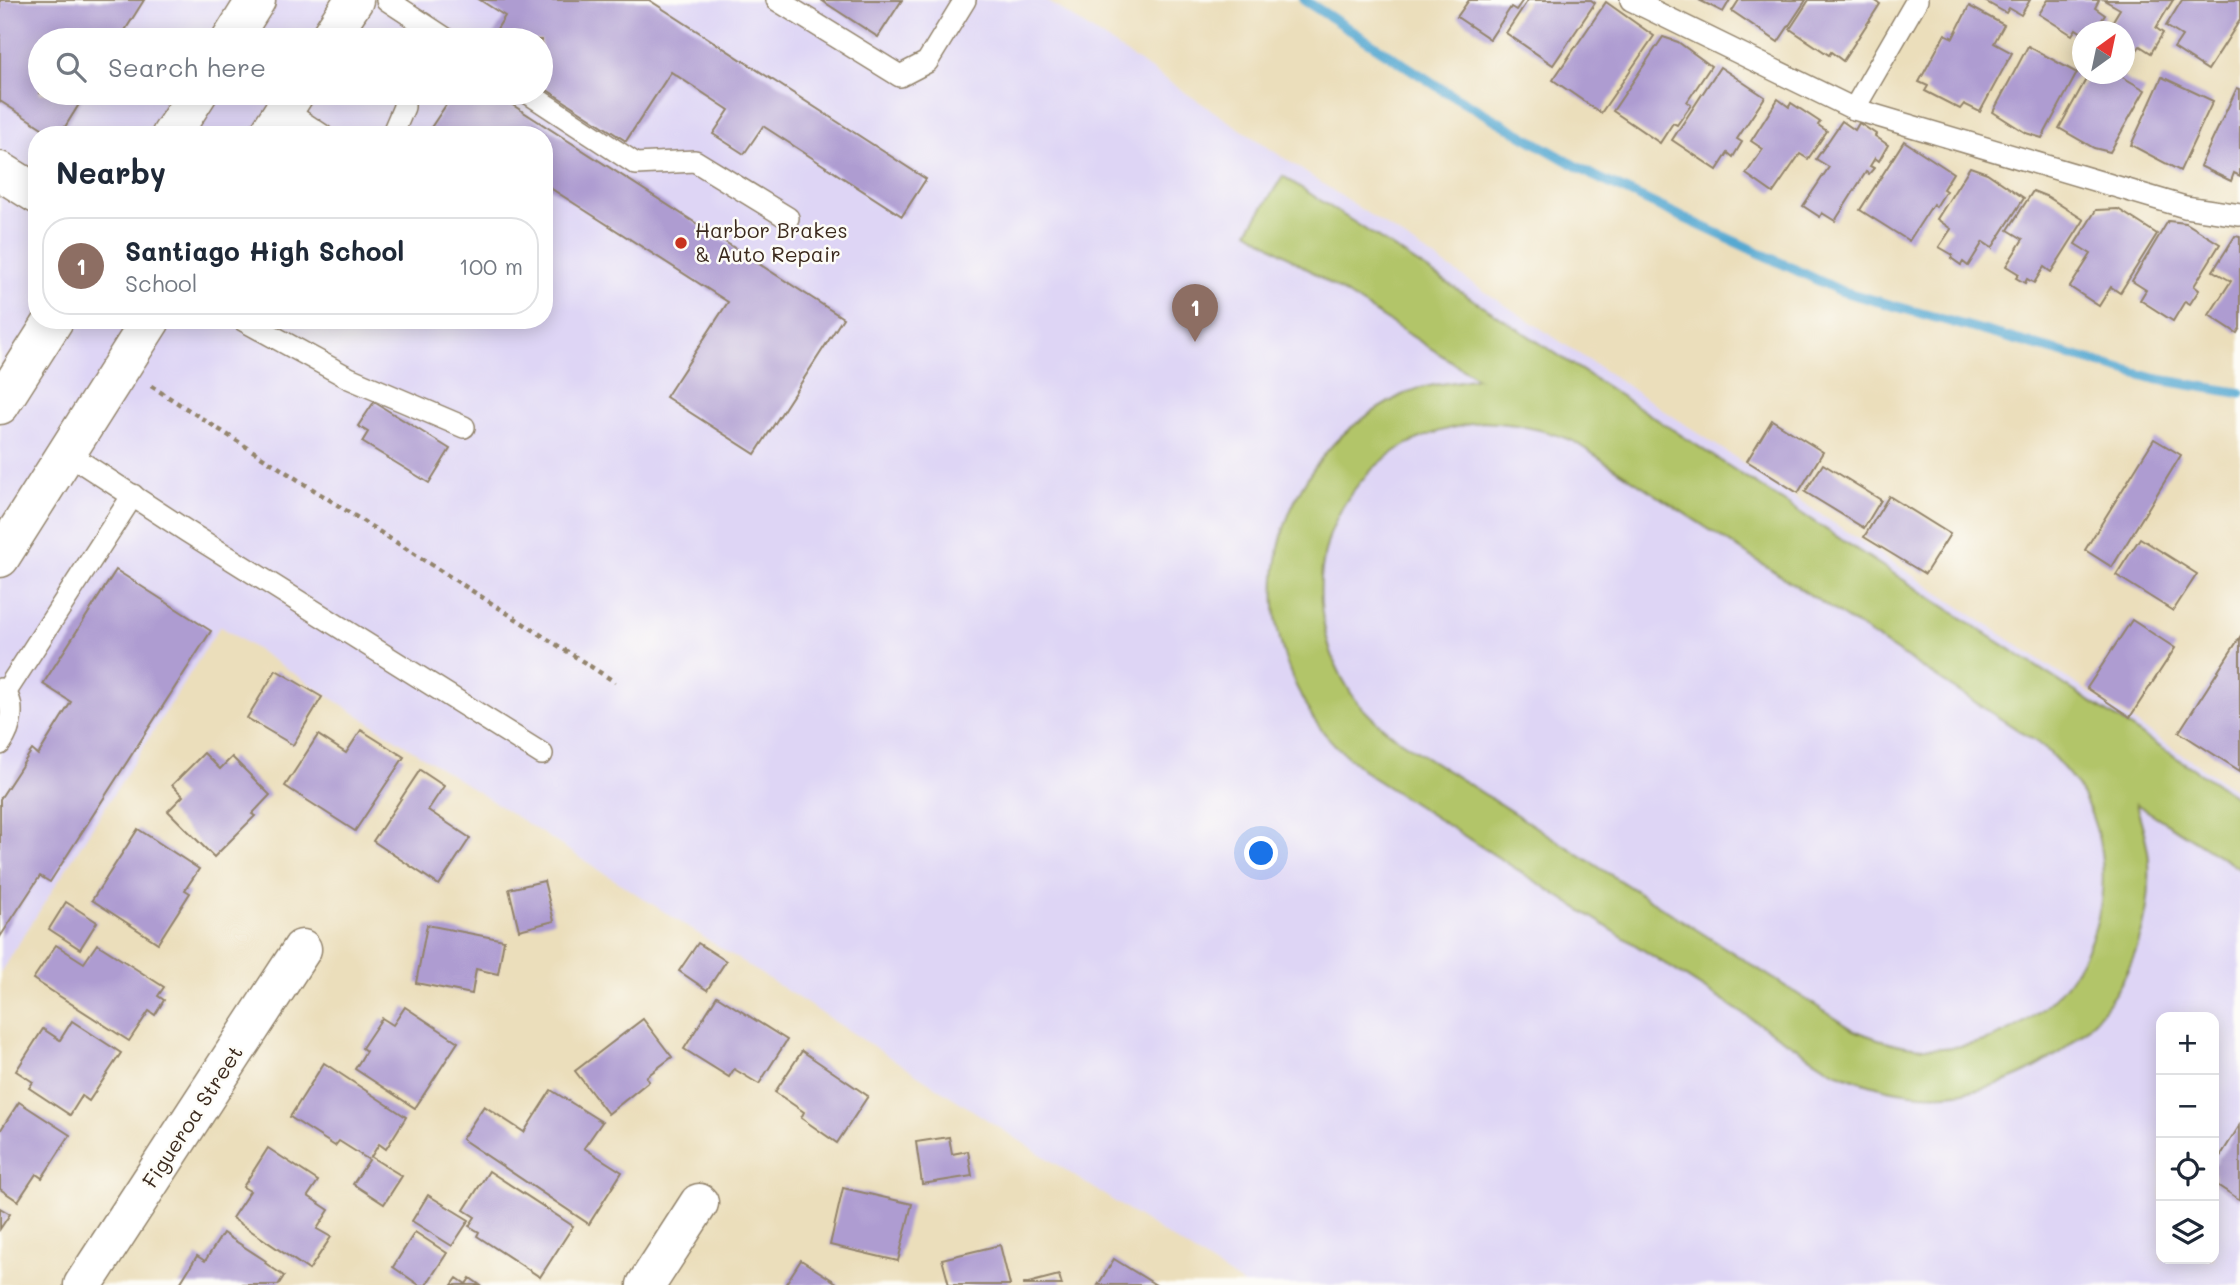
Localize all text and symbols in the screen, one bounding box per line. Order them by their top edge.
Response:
north arrow [2072,21,2135,84]
search box [28,28,553,105]
icon: search [52,48,90,86]
text: Search here [108,50,266,84]
text: Nearby [56,152,166,192]
place label: Harbor Brakes & Auto Repair [695,216,848,267]
text: Santiago High School [125,234,404,268]
marker: Harbor Brakes & Auto Repair [673,235,689,251]
text: 1 [76,251,86,281]
text: 100 m [459,251,523,281]
text: School [125,268,198,298]
pin: 1 [1172,284,1218,342]
your location [1244,836,1278,870]
map controls [2156,1012,2219,1264]
button: + [2156,1012,2219,1075]
street label: Figueroa Street [136,1040,248,1193]
button: − [2156,1075,2219,1138]
button: locate [2156,1138,2219,1201]
button: layers [2156,1201,2219,1264]

